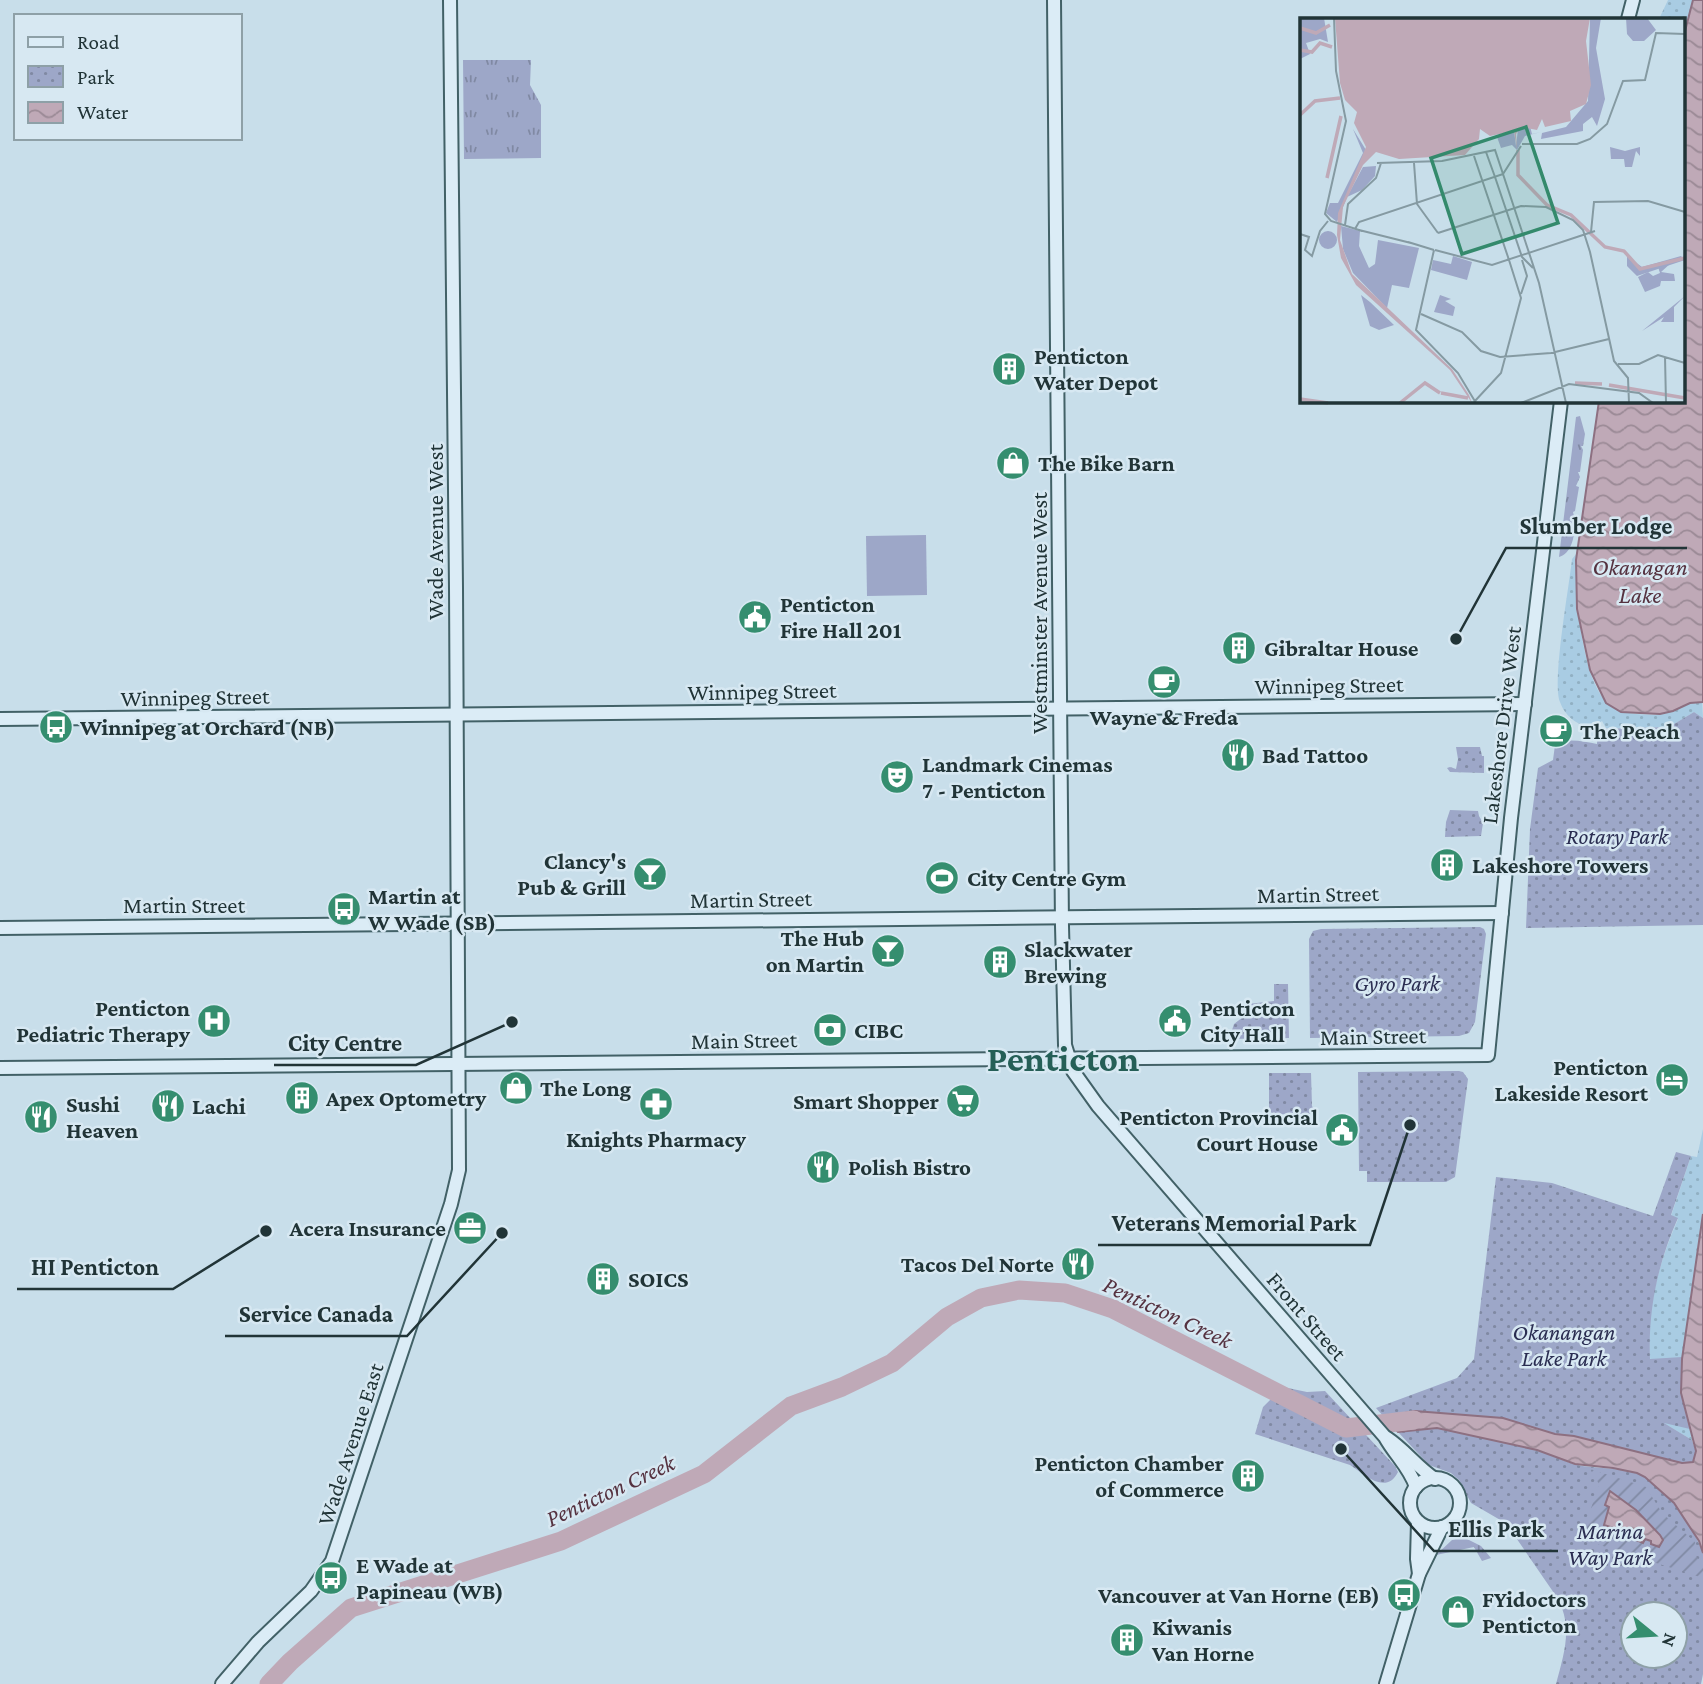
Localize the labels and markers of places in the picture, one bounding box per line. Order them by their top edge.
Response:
place label: Penticton Water Depot [1033,343,1159,395]
building icon: Penticton Water Depot [990,350,1028,388]
shop icon: The Bike Barn [994,444,1032,482]
place label: The Bike Barn [1038,450,1175,476]
callout: Slumber Lodge [1506,503,1687,548]
place label: Penticton Fire Hall 201 [780,591,902,643]
public building icon: Penticton Fire Hall 201 [736,598,774,636]
building icon: Gibraltar House [1220,629,1258,667]
place label: Gibraltar House [1264,635,1419,661]
cafe icon: Wayne & Freda [1145,663,1183,701]
place label: Wayne & Freda [1089,704,1239,730]
bus stop icon: Winnipeg at Orchard (NB) [37,708,75,746]
cafe icon: The Peach [1537,712,1575,750]
place label: Winnipeg at Orchard (NB) [79,714,336,741]
place label: The Peach [1580,718,1680,744]
restaurant icon: Bad Tattoo [1219,736,1257,774]
place label: Bad Tattoo [1262,742,1368,768]
place label: Landmark Cinemas 7 - Penticton [922,751,1113,803]
theatre icon: Landmark Cinemas 7 - Penticton [878,758,916,796]
building icon: Lakeshore Towers [1428,846,1466,884]
place label: Clancy's Pub & Grill [517,848,626,900]
place label: Lakeshore Towers [1472,852,1648,878]
bar icon: Clancy's Pub & Grill [631,855,669,893]
sports icon: City Centre Gym [923,859,961,897]
place label: City Centre Gym [967,865,1127,891]
place label: Martin at W Wade (SB) [367,883,496,936]
bus stop icon: Martin at W Wade (SB) [325,890,363,928]
place label: The Hub on Martin [766,925,864,977]
bar icon: The Hub on Martin [869,932,907,970]
place label: Slackwater Brewing [1024,936,1133,988]
building icon: Slackwater Brewing [981,943,1019,981]
place label: Penticton Pediatric Therapy [16,995,191,1047]
place label: Penticton City Hall [1200,995,1295,1047]
hospital icon: Penticton Pediatric Therapy [195,1002,233,1040]
public building icon: Penticton City Hall [1156,1002,1194,1040]
bank icon: CIBC [811,1011,849,1049]
place label: CIBC [854,1017,903,1043]
callout: City Centre [274,1020,416,1065]
place label: Penticton Lakeside Resort [1495,1054,1649,1106]
hotel icon: Penticton Lakeside Resort [1653,1061,1691,1099]
shop icon: The Long [497,1069,535,1107]
place label: The Long [540,1075,632,1101]
building icon: Apex Optometry [283,1079,321,1117]
supermarket icon: Smart Shopper [944,1082,982,1120]
place label: Apex Optometry [325,1085,487,1111]
pharmacy icon: Knights Pharmacy [637,1085,675,1123]
restaurant icon: Lachi [149,1087,187,1125]
place label: Smart Shopper [793,1088,939,1114]
place label: Sushi Heaven [66,1091,138,1143]
place label: Lachi [192,1093,246,1119]
restaurant icon: Sushi Heaven [22,1098,60,1136]
place label: Penticton Provincial Court House [1120,1104,1318,1156]
public building icon: Penticton Provincial Court House [1323,1111,1361,1149]
place label: Knights Pharmacy [566,1126,747,1152]
restaurant icon: Polish Bistro [804,1148,842,1186]
place label: Polish Bistro [848,1154,971,1180]
callout: Veterans Memorial Park [1098,1200,1370,1245]
office icon: Acera Insurance [451,1209,489,1247]
place label: Acera Insurance [289,1215,446,1241]
callout: HI Penticton [17,1244,173,1289]
restaurant icon: Tacos Del Norte [1059,1245,1097,1283]
place label: Tacos Del Norte [901,1251,1054,1277]
building icon: SOICS [584,1260,622,1298]
place label: SOICS [628,1266,689,1292]
callout: Service Canada [225,1291,407,1336]
place label: Penticton Chamber of Commerce [1035,1450,1224,1502]
building icon: Penticton Chamber of Commerce [1229,1457,1267,1495]
callout: Ellis Park [1434,1506,1558,1551]
place label: E Wade at Papineau (WB) [356,1552,504,1605]
bus stop icon: E Wade at Papineau (WB) [312,1559,350,1597]
bus stop icon: Vancouver at Van Horne (EB) [1385,1576,1423,1614]
place label: Vancouver at Van Horne (EB) [1097,1582,1380,1609]
place label: FYidoctors Penticton [1482,1586,1586,1638]
shop icon: FYidoctors Penticton [1439,1593,1477,1631]
place label: Kiwanis Van Horne [1151,1614,1255,1666]
building icon: Kiwanis Van Horne [1108,1621,1146,1659]

